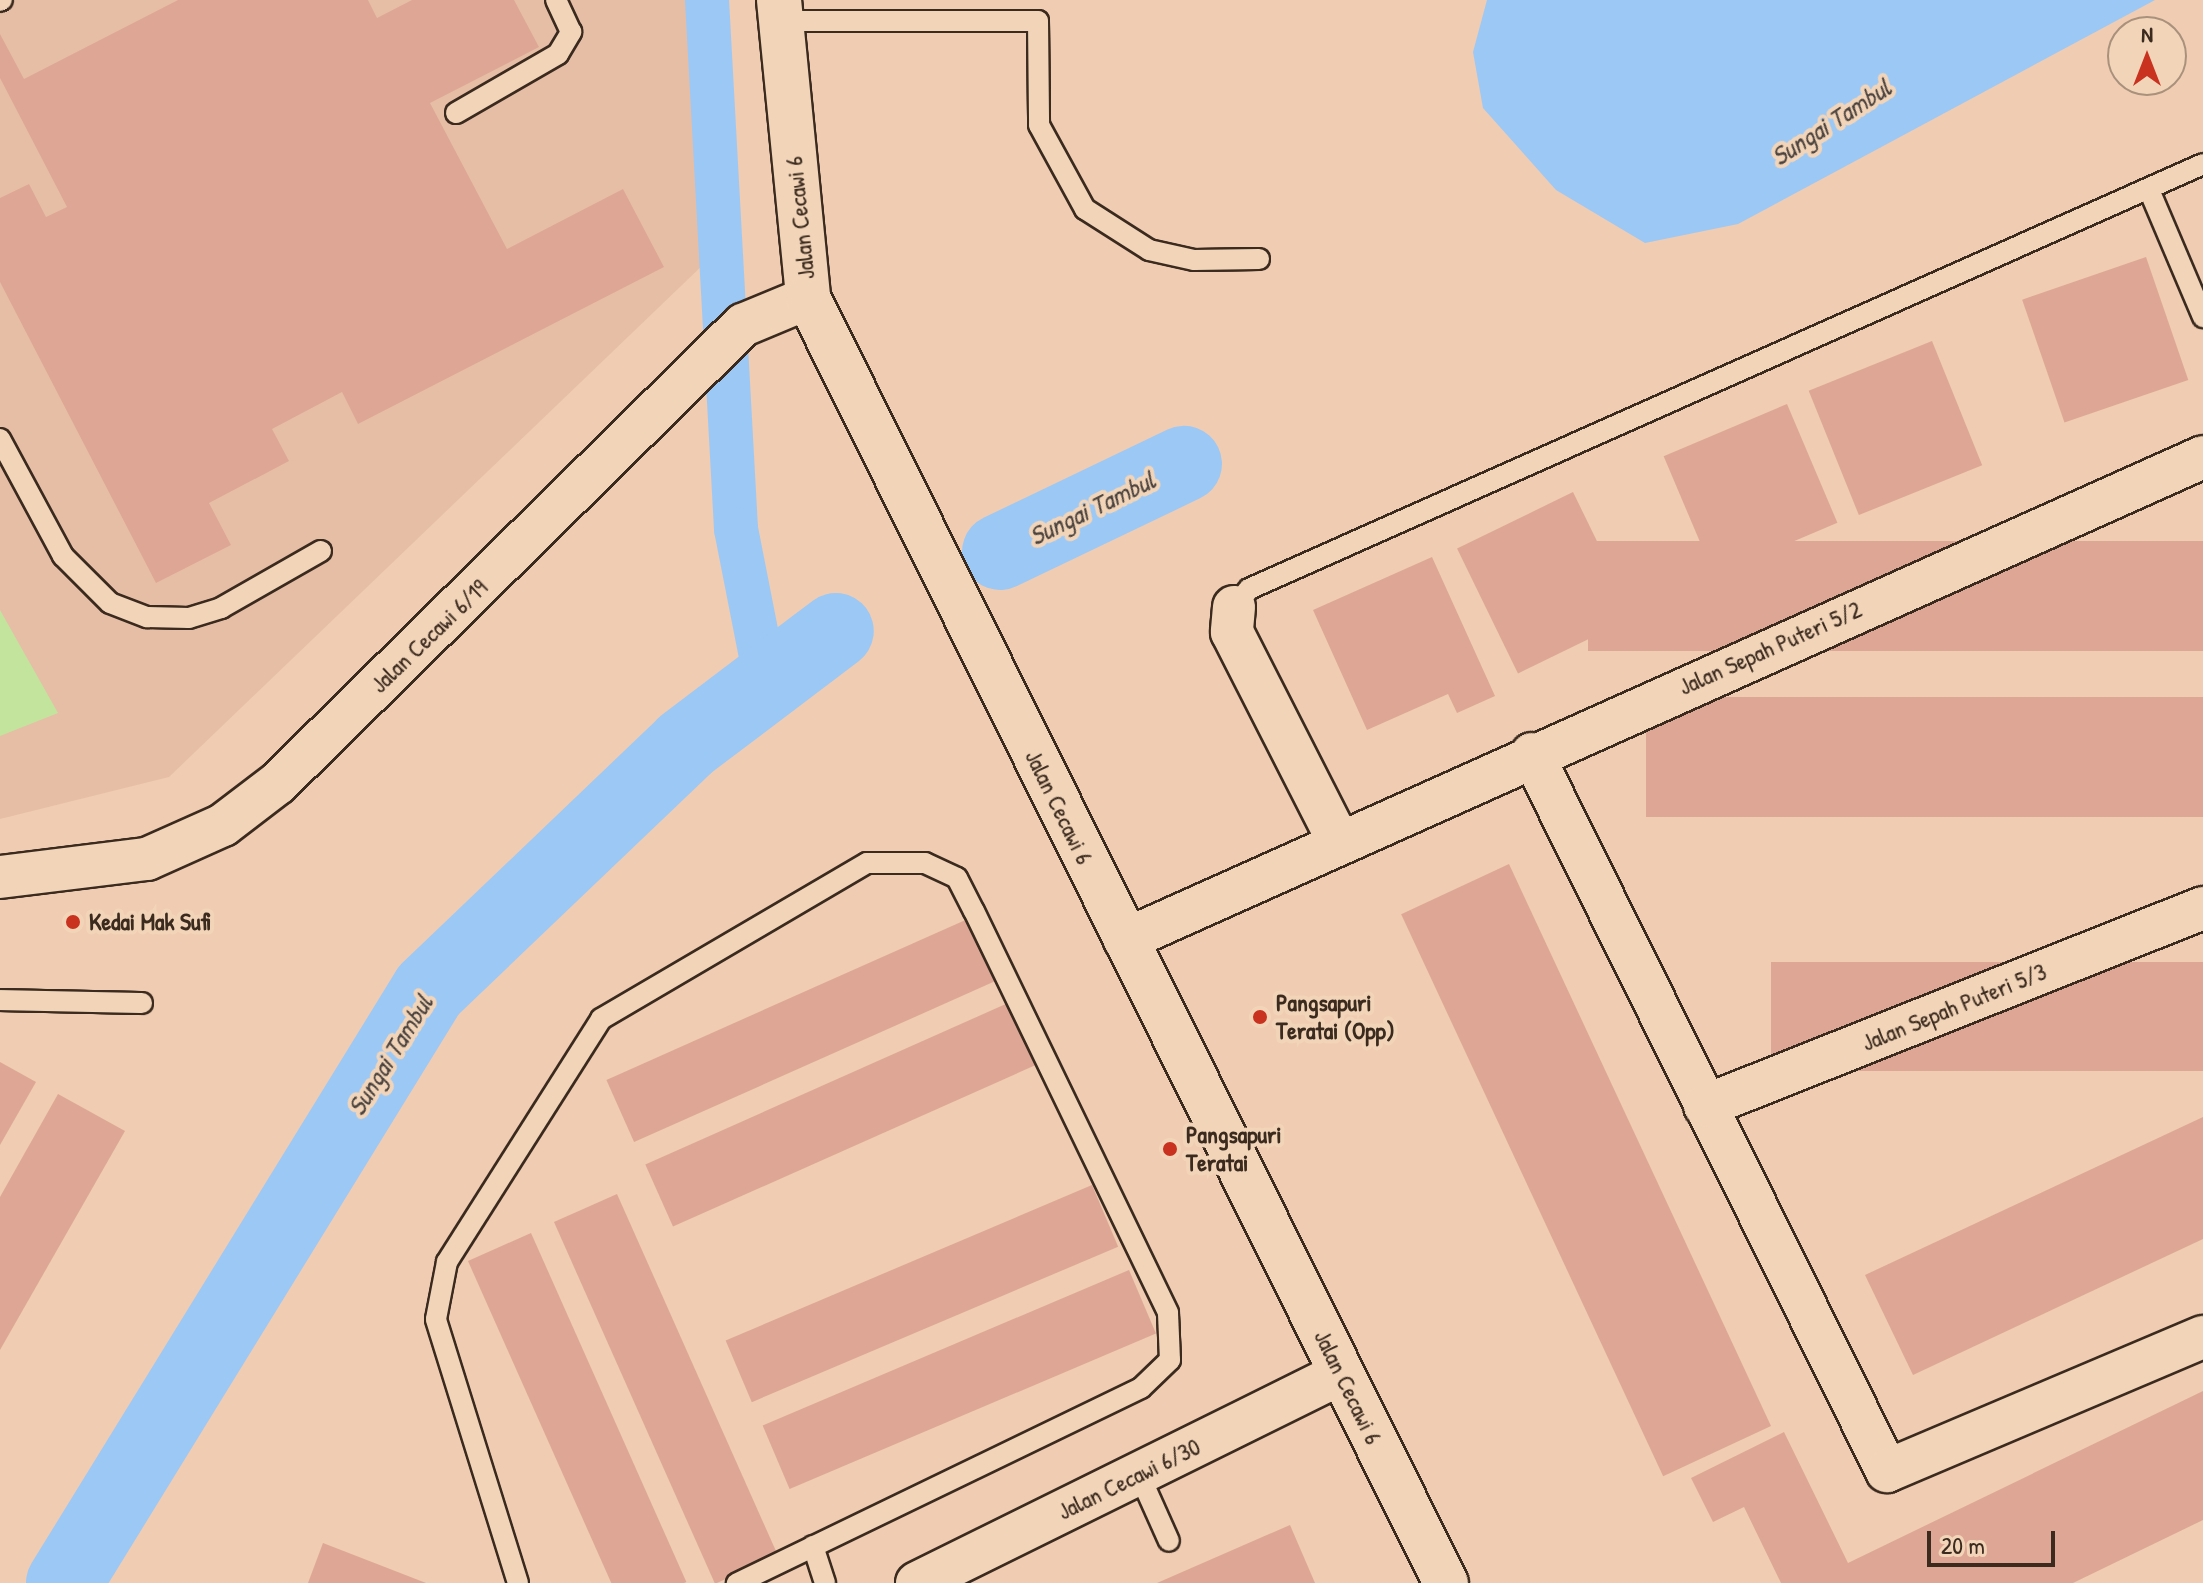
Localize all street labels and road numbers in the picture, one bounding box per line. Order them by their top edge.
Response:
street label: Jalan Cecawi 6 [779,155,821,281]
street label: Jalan Cecawi 6/19 [365,573,493,699]
street label: Jalan Sepah Puteri 5/2 [1674,595,1866,701]
street label: Jalan Cecawi 6 [1019,745,1099,869]
street label: Jalan Sepah Puteri 5/3 [1858,957,2050,1057]
street label: Jalan Cecawi 6 [1308,1325,1388,1449]
street label: Jalan Cecawi 6/30 [1053,1432,1205,1526]

